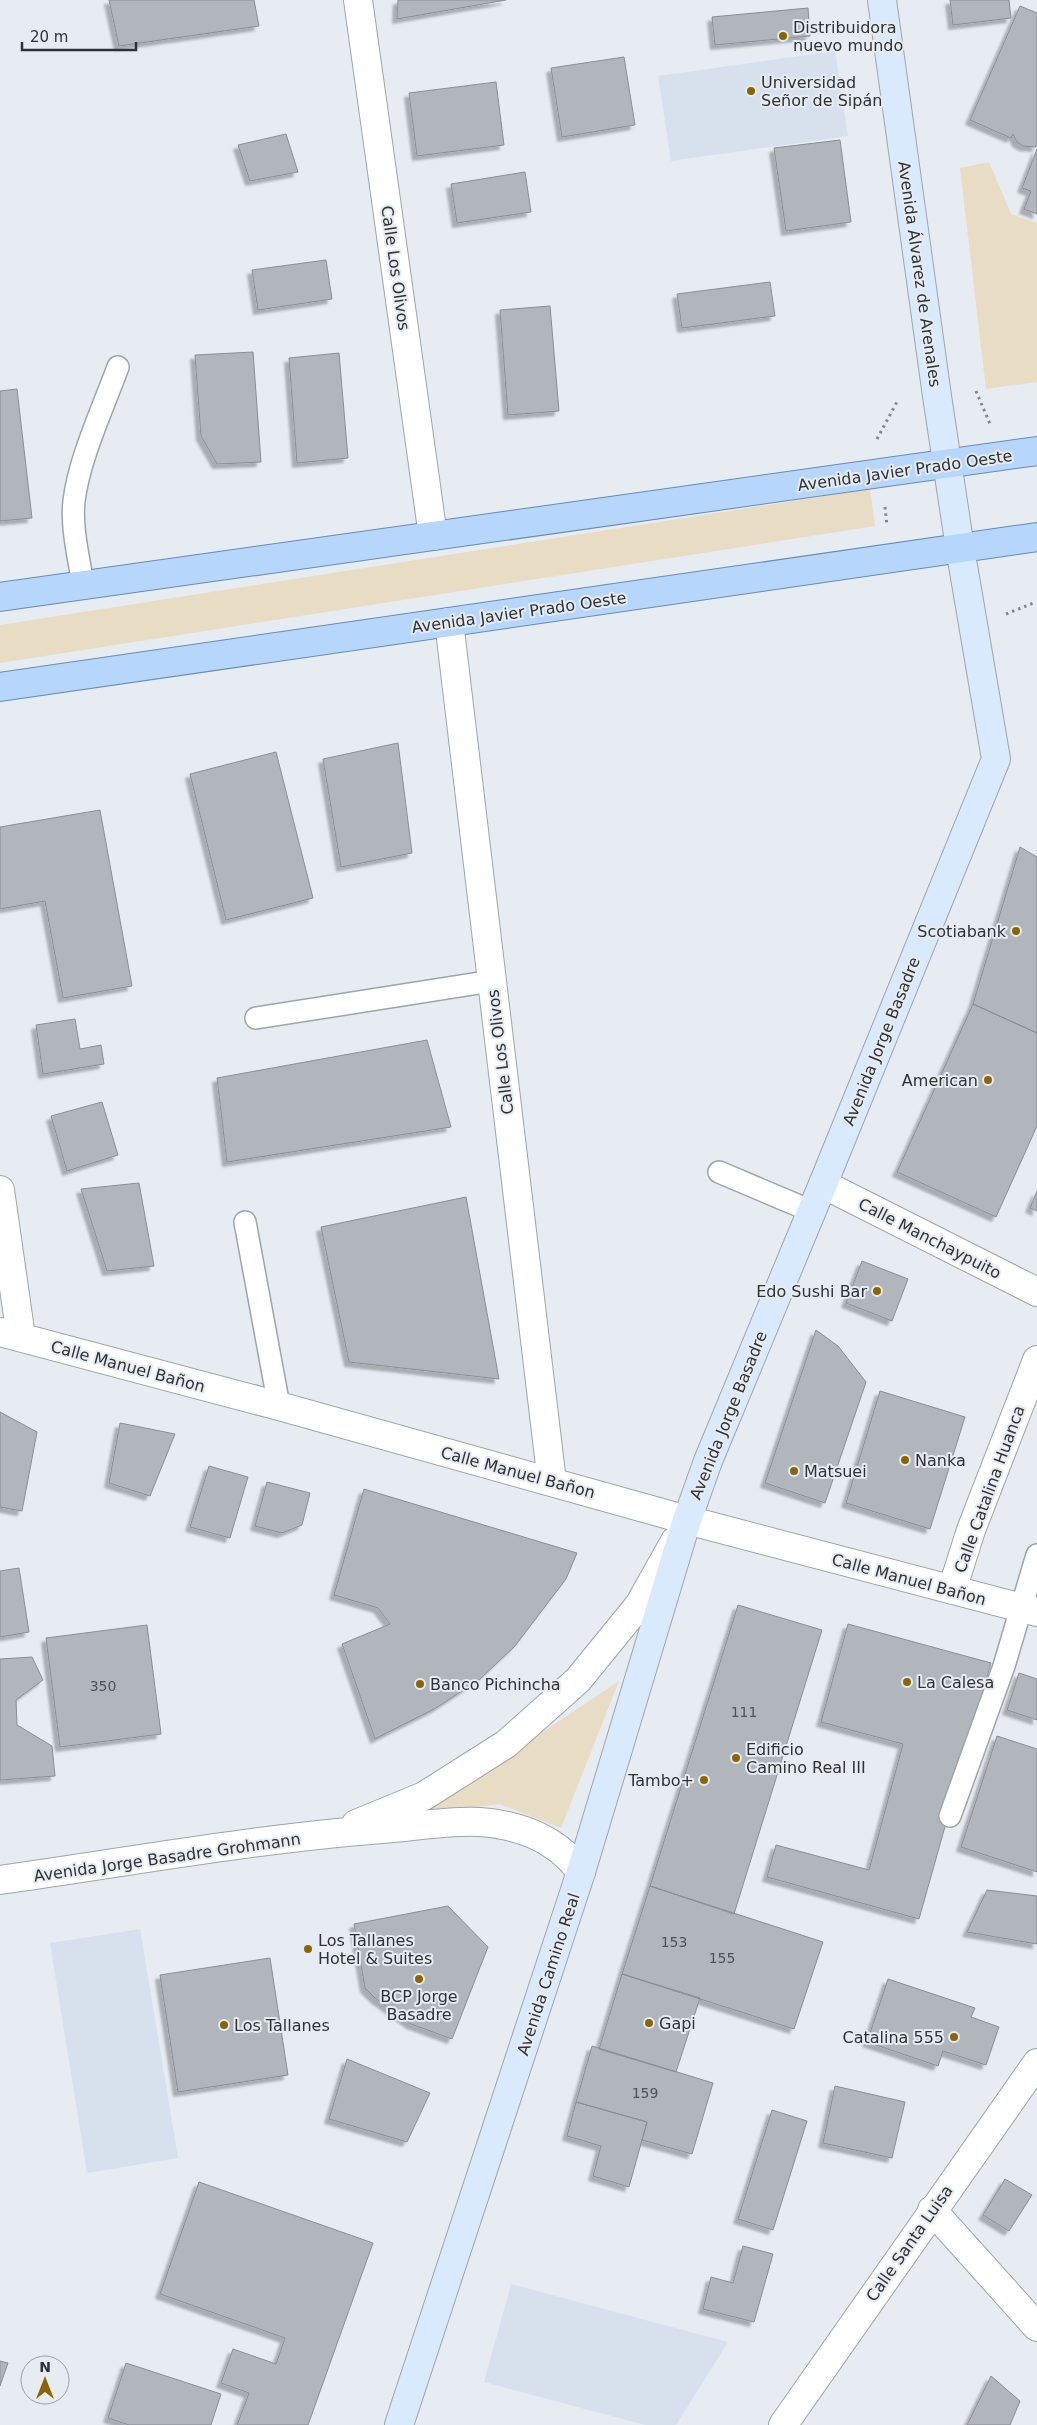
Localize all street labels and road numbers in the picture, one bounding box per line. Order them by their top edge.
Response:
street label: Avenida Álvarez de Arenales [894,160,945,388]
street label: Calle Los Olivos [377,204,414,332]
street label: Avenida Javier Prado Oeste [797,446,1014,495]
street label: Avenida Javier Prado Oeste [411,588,628,637]
street label: Avenida Jorge Basadre [839,954,924,1128]
street label: Calle Los Olivos [483,988,518,1115]
street label: Calle Manchaypuito [855,1194,1004,1283]
street label: Avenida Jorge Basadre [686,1328,771,1502]
street label: Calle Manuel Bañon [49,1337,207,1396]
street label: Calle Catalina Huanca [950,1403,1029,1575]
street label: Calle Manuel Bañon [439,1443,597,1502]
street label: Calle Manuel Bañon [830,1550,988,1609]
street label: Avenida Jorge Basadre Grohmann [32,1829,302,1886]
street label: Avenida Camino Real [513,1891,584,2058]
street label: Calle Santa Luisa [862,2182,957,2305]

